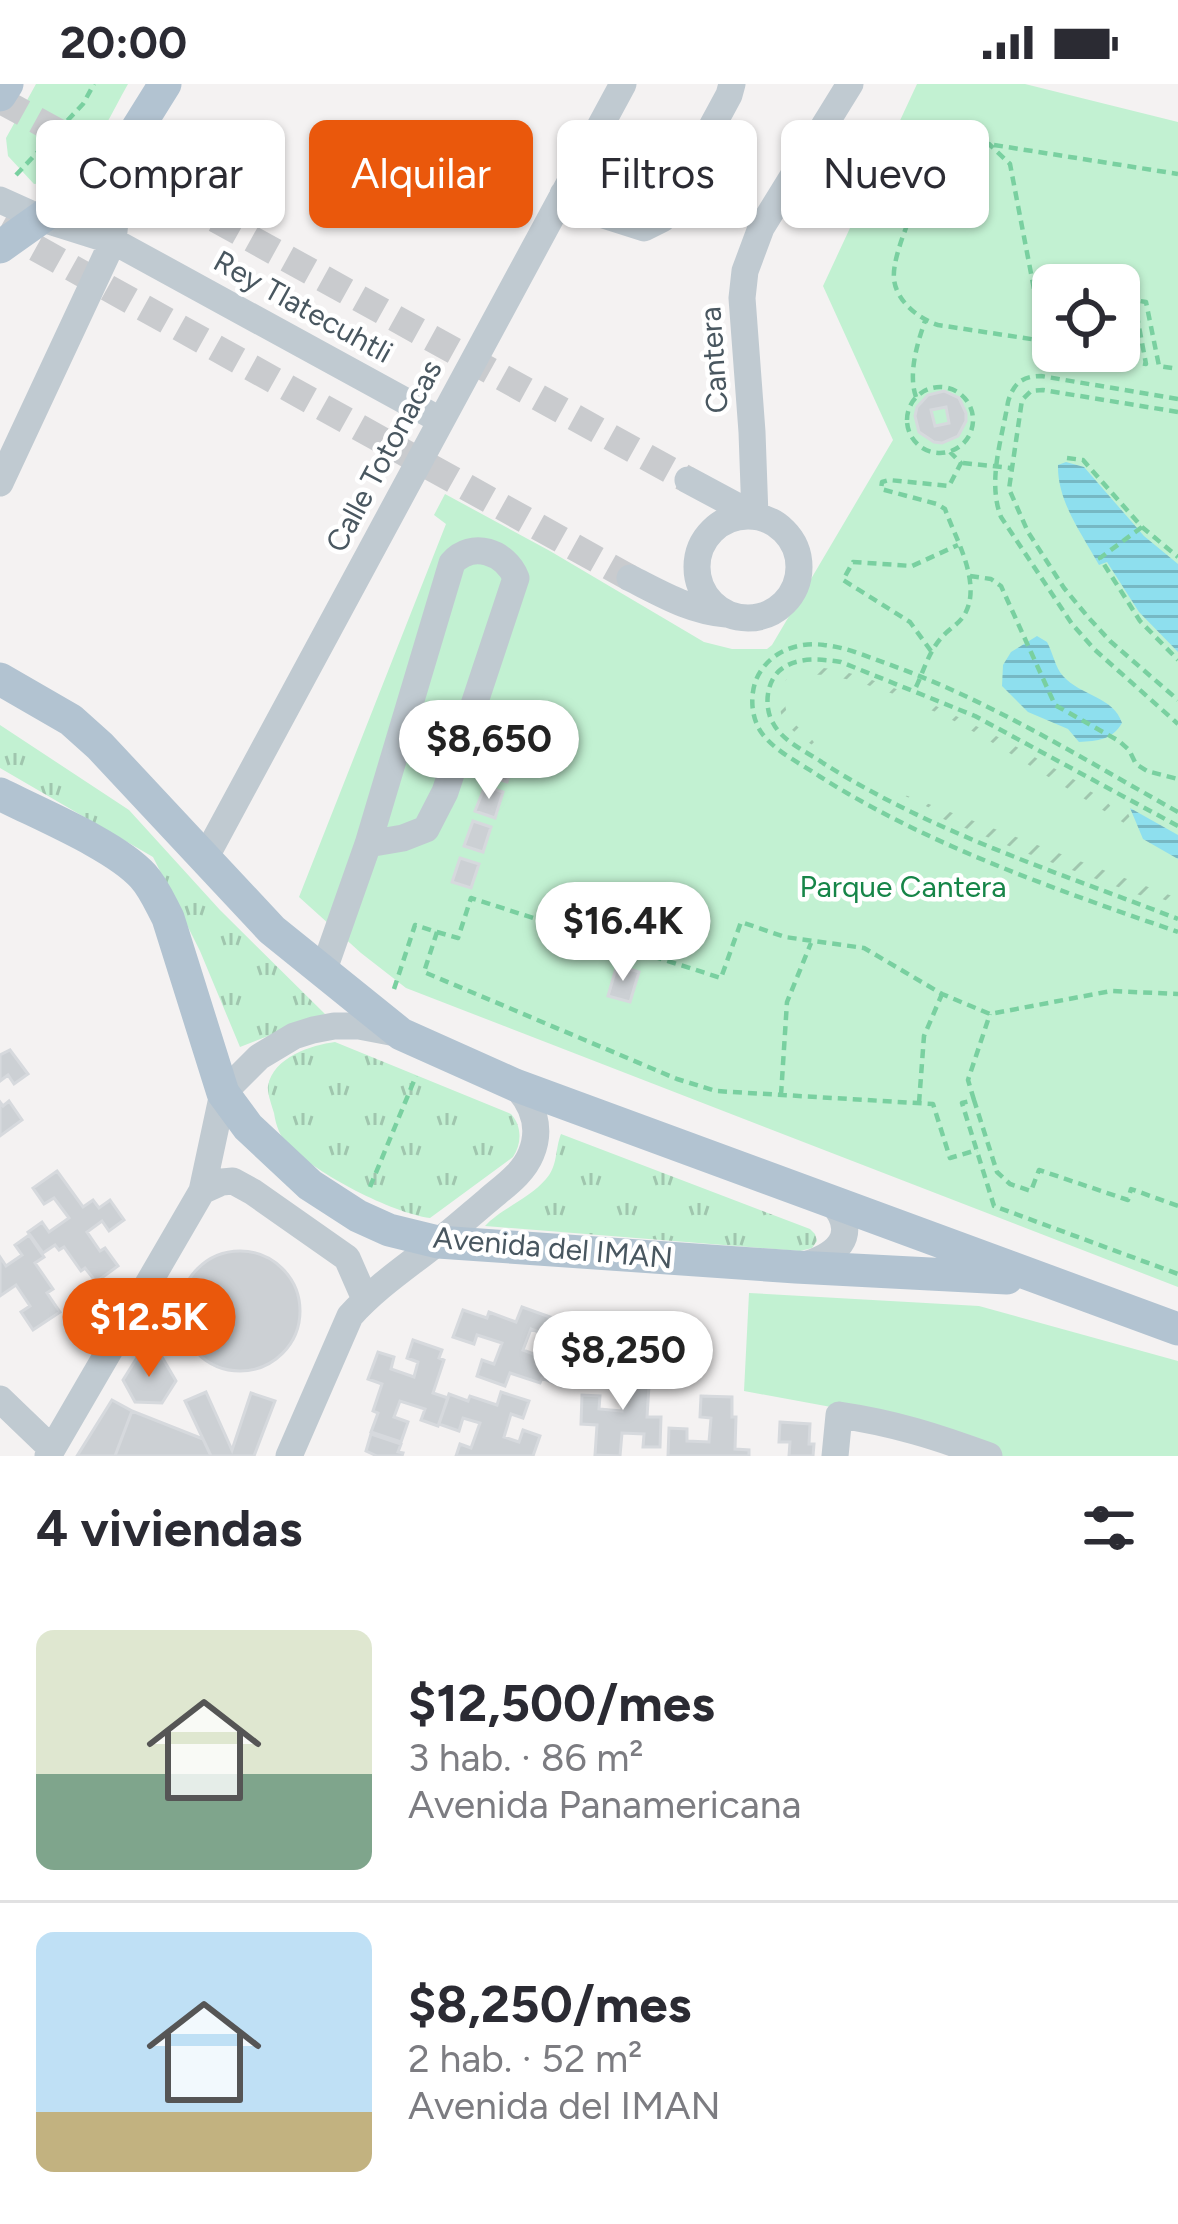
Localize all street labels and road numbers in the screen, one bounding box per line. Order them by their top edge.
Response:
street label: Rey Tlatecuhtli [207,242,399,371]
street label: Cantera [691,305,736,415]
street label: Calle Totonacas [317,353,450,558]
street label: Avenida del IMAN [432,1219,674,1276]

